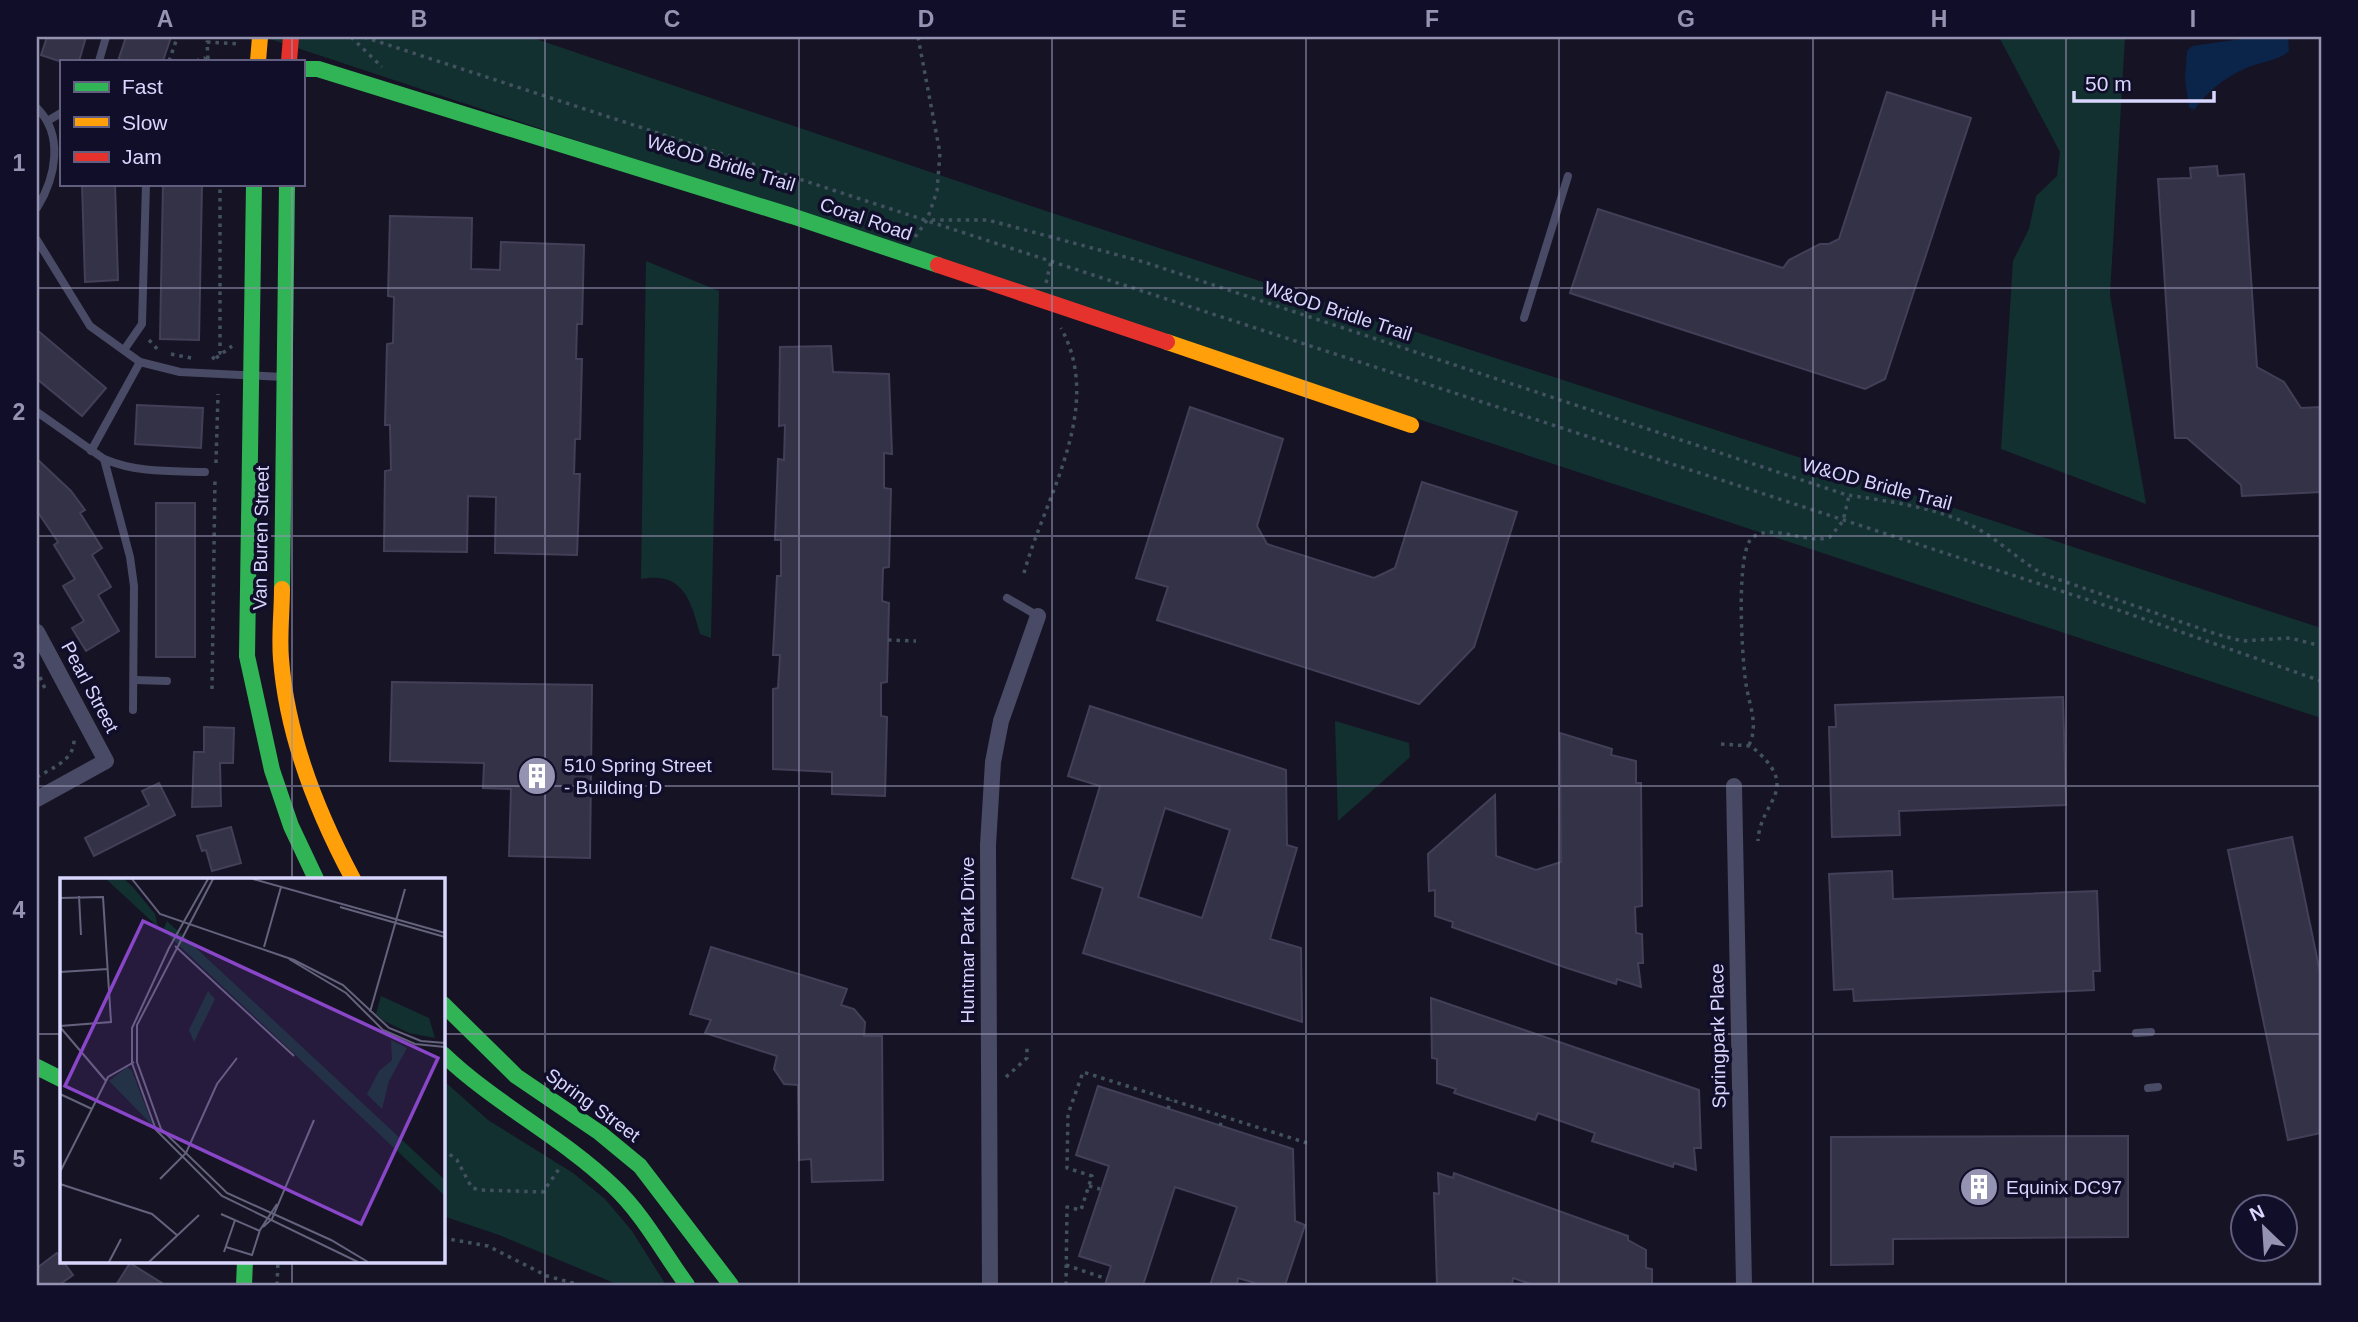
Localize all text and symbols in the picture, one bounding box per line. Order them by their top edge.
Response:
text: A [157,6,173,32]
text: B [411,6,427,32]
text: C [664,6,680,32]
text: D [918,6,934,32]
text: E [1171,6,1187,32]
text: F [1425,6,1439,32]
text: G [1677,6,1695,32]
text: H [1931,6,1947,32]
text: I [2190,6,2196,32]
legend [60,60,304,186]
scale bar [2074,60,2214,104]
text: 50 m [2085,72,2132,95]
text: Fast [122,75,163,98]
text: Slow [122,111,168,134]
street label: W&OD Bridle Trail [644,130,798,196]
text: Jam [122,145,162,168]
text: 1 [13,150,26,176]
street label: Coral Road [817,193,915,245]
street label: W&OD Bridle Trail [1261,277,1415,345]
text: 2 [13,399,25,425]
street label: W&OD Bridle Trail [1800,454,1954,514]
street label: Van Buren Street [249,465,273,610]
street label: Pearl Street [57,638,123,737]
text: 3 [13,648,25,674]
building icon: 510 Spring Street - Building D [516,755,558,797]
place label: 510 Spring Street - Building D [564,755,713,798]
street label: Huntmar Park Drive [957,857,978,1023]
inset map [60,878,444,1262]
text: 4 [13,897,26,923]
street label: Springpark Place [1706,963,1730,1109]
street label: Spring Street [542,1064,645,1147]
text: 5 [13,1146,26,1172]
building icon: Equinix DC97 [1958,1166,2000,1208]
place label: Equinix DC97 [2006,1177,2122,1198]
north arrow [2228,1192,2298,1262]
text: N [2246,1201,2268,1225]

